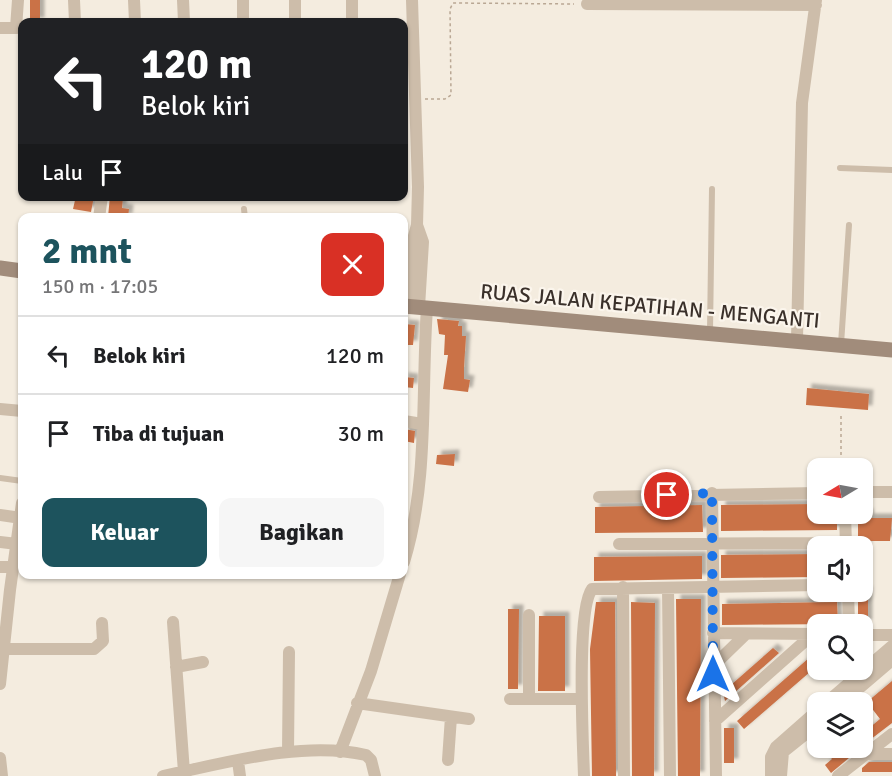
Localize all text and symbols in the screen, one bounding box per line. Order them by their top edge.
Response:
text: 120 m [141,39,252,90]
icon: left [42,42,120,120]
text: Belok kiri [141,90,250,123]
icon: arrive [95,156,128,189]
text: Lalu [42,159,83,186]
text: 2 mnt [42,229,132,274]
button: close [321,233,384,296]
text: 150 m · 17:05 [42,274,158,299]
street label: RUAS JALAN KEPATIHAN - MENGANTI [479,278,821,334]
icon: left [42,339,75,372]
text: Belok kiri [93,342,186,369]
text: 120 m [326,342,384,369]
icon: arrive [42,417,75,450]
text: Tiba di tujuan [93,420,224,447]
text: 30 m [338,420,384,447]
north arrow [807,458,873,524]
map controls [807,458,873,758]
pin [641,469,692,520]
icon: arrive [650,478,683,511]
button: Keluar [42,498,207,567]
button: Bagikan [219,498,384,567]
button: sound [807,536,873,602]
button: search [807,614,873,680]
position arrow [681,642,745,706]
button: layers [807,692,873,758]

